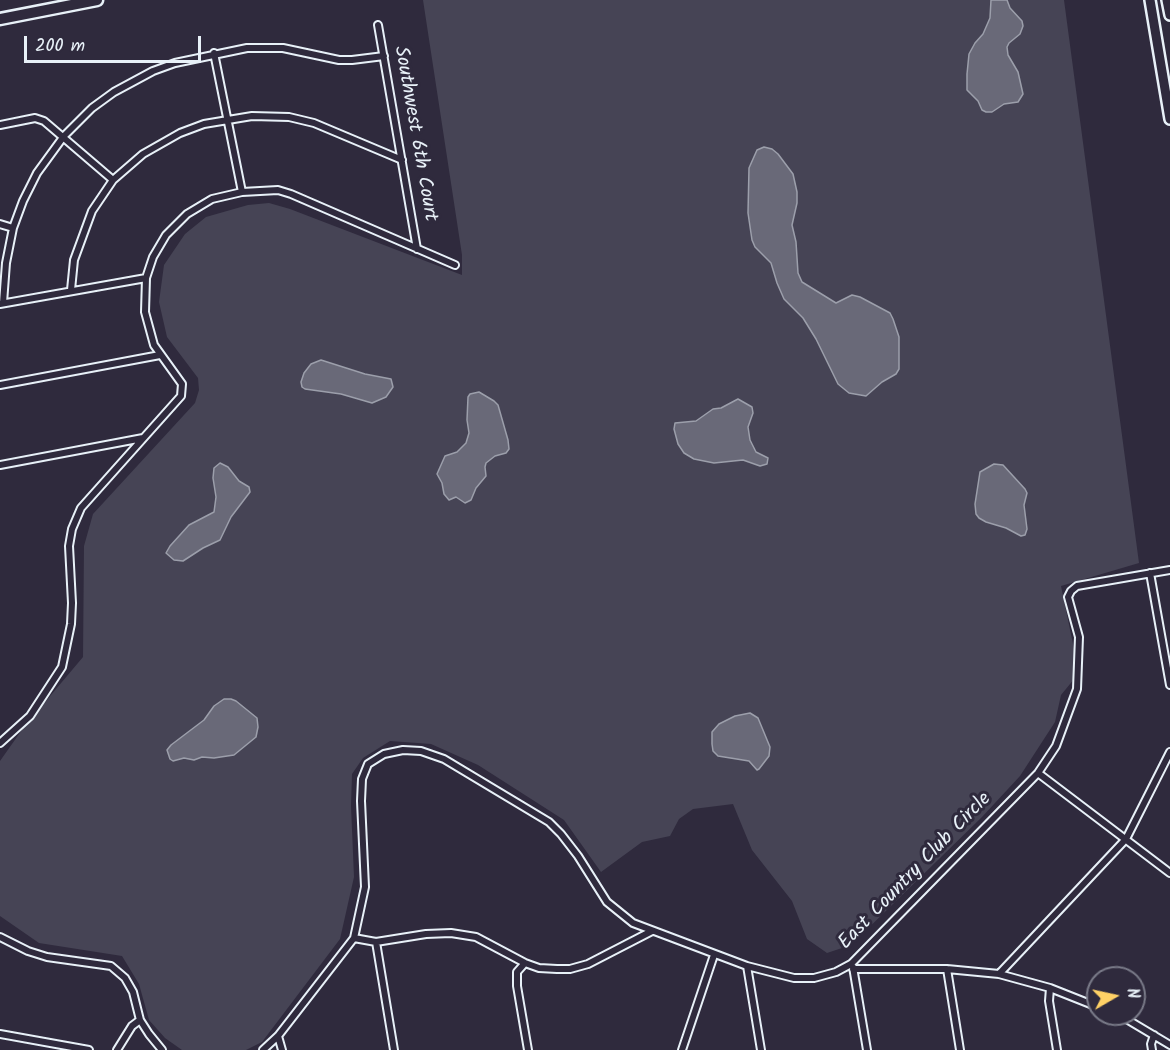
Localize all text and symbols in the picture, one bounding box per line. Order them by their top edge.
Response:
scale bar [27,24,204,62]
text: 200 m [35,32,85,61]
street label: Southwest 6th Court [387,45,441,223]
street label: East Country Club Circle [835,788,997,956]
north arrow [1086,966,1146,1026]
text: N [1119,986,1145,1000]

